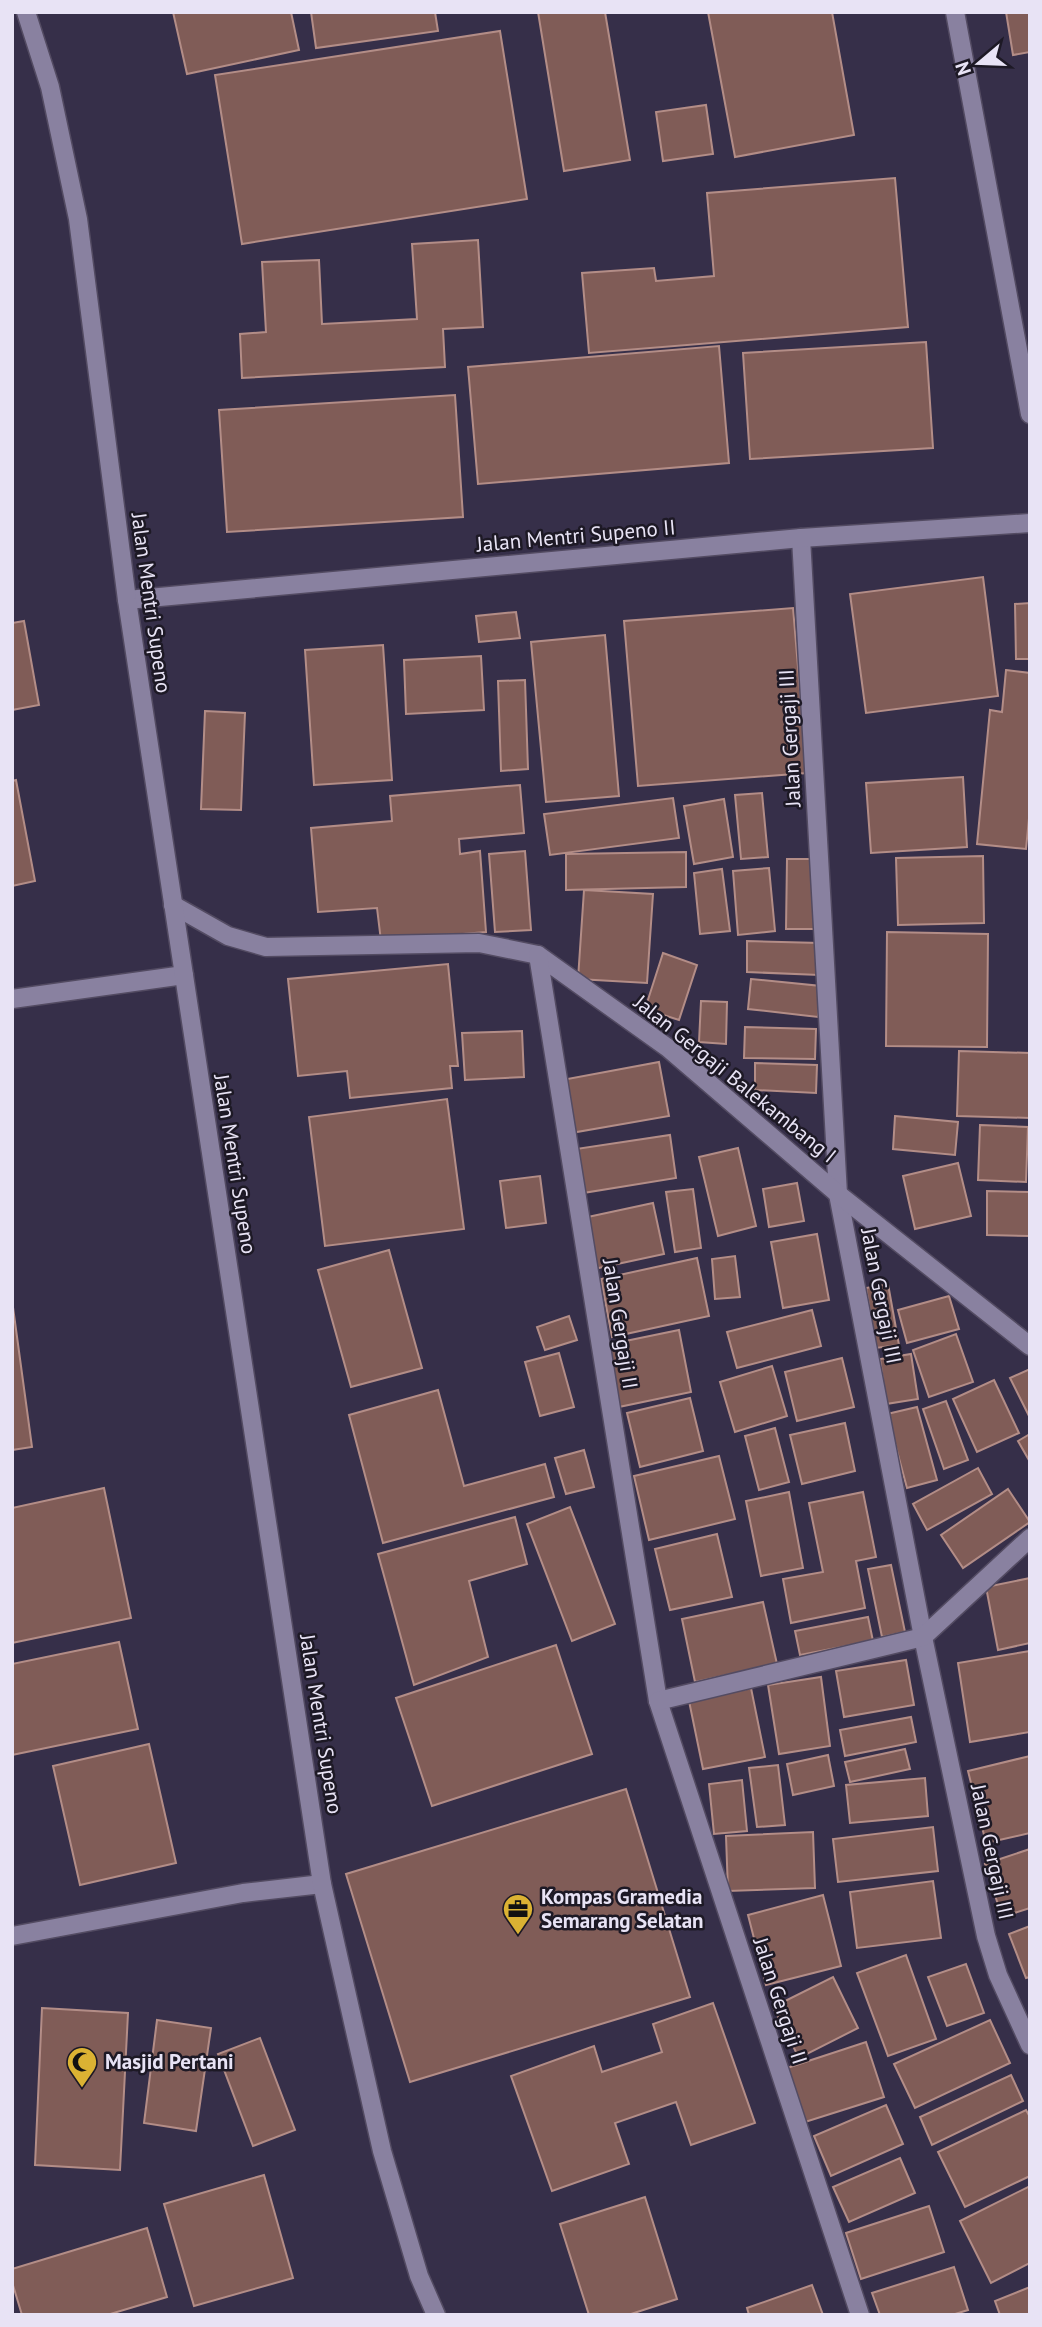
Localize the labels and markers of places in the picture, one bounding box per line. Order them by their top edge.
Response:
place label: Kompas Gramedia Semarang Selatan [541,1883,704,1934]
office icon: Kompas Gramedia Semarang Selatan [501,1892,535,1936]
mosque icon: Masjid Pertani [65,2045,99,2089]
place label: Masjid Pertani [105,2048,234,2075]

